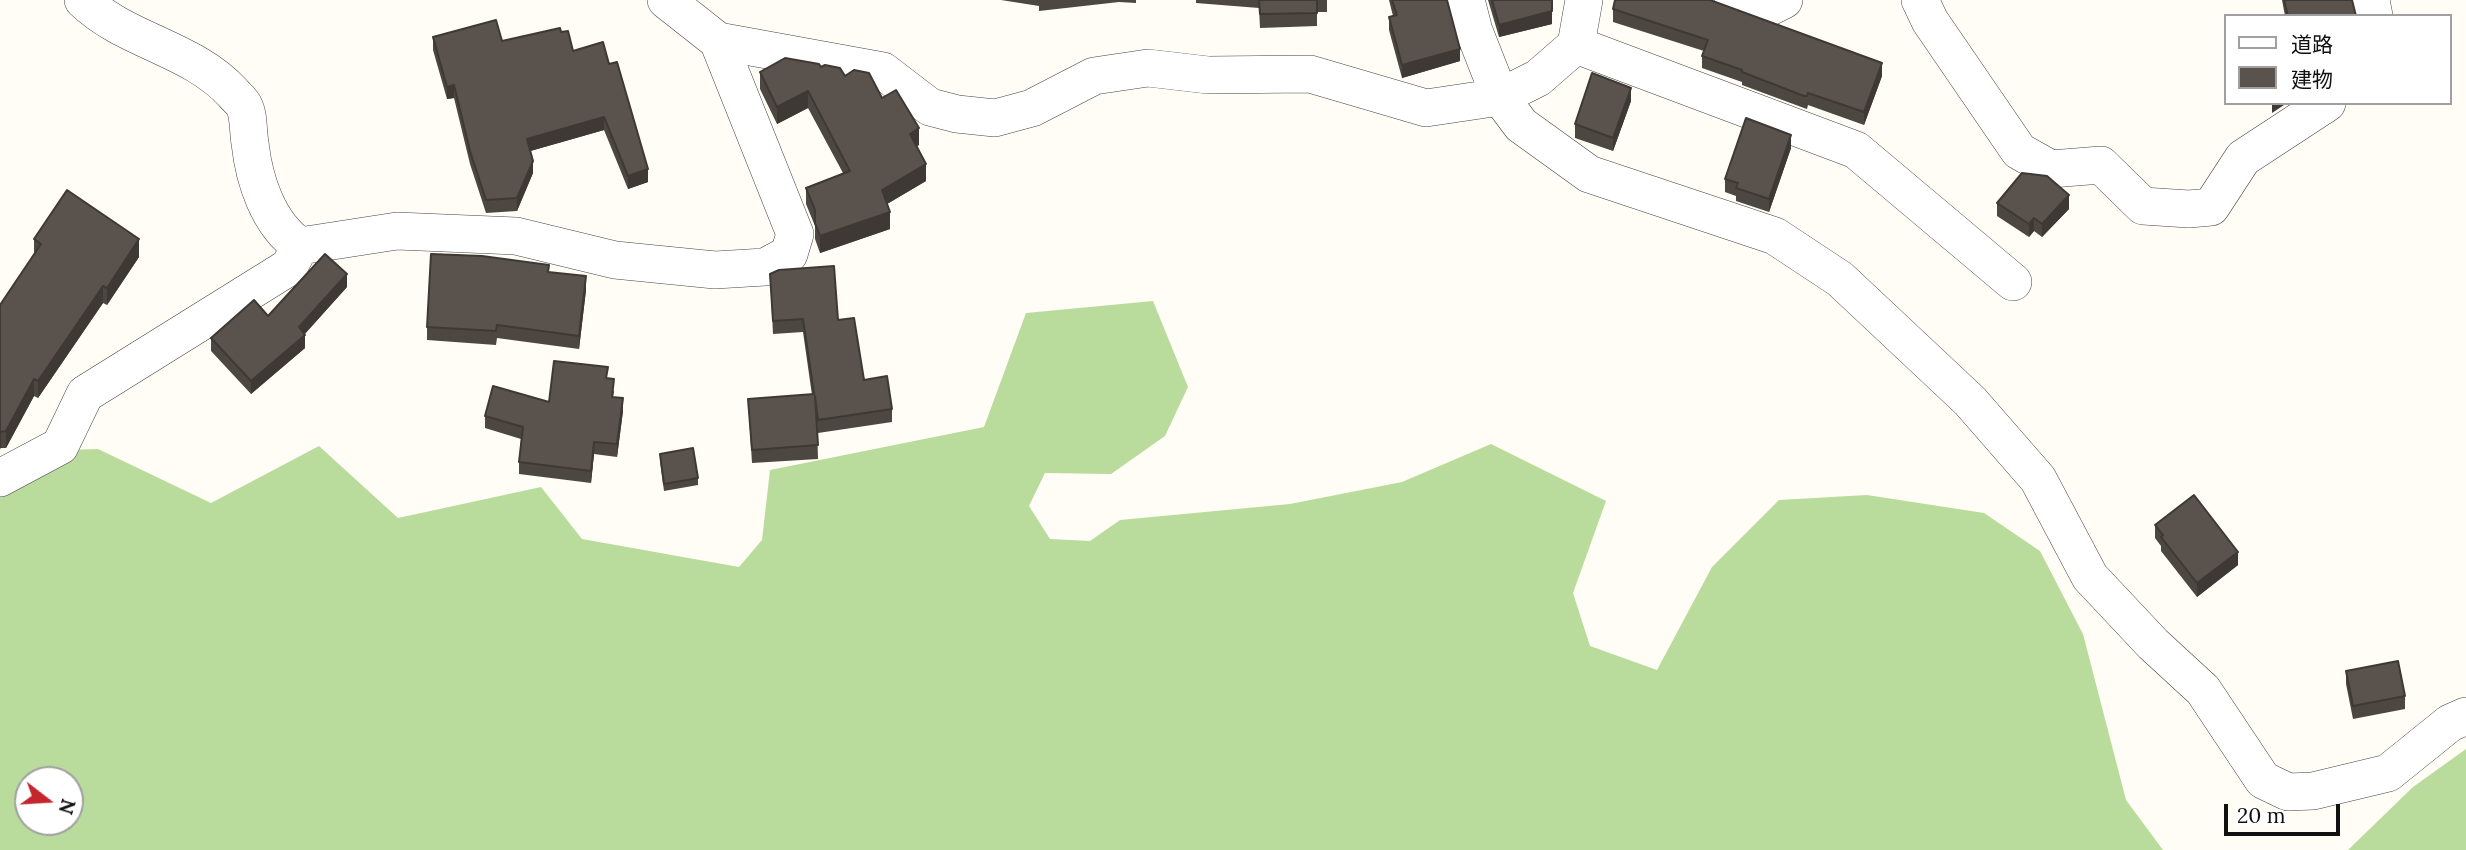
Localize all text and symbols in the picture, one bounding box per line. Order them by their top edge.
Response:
legend [2224,14,2452,105]
text: 道路 [2291,31,2333,58]
text: 建物 [2291,66,2333,93]
north arrow [14,766,84,836]
scale bar [2228,790,2344,834]
text: N [54,796,81,817]
text: 20 m [2237,802,2286,829]

